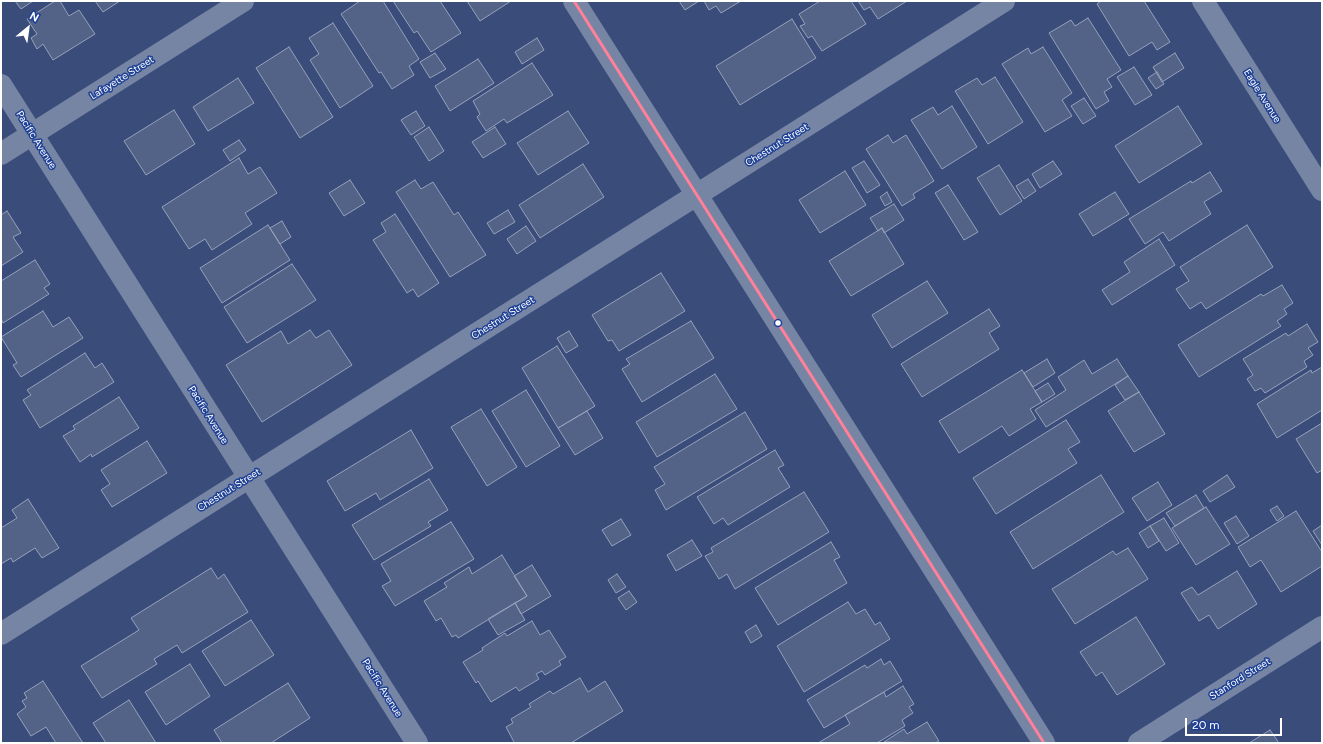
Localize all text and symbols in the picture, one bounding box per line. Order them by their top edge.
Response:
north arrow [8,8,48,48]
text: N [27,9,41,25]
street label: Lafayette Street [88,54,156,102]
street label: Eagle Avenue [1241,67,1283,125]
street label: Pacific Avenue [13,109,59,171]
street label: Chestnut Street [743,121,811,169]
street label: Chestnut Street [469,294,537,342]
unlabelled marker [773,318,783,328]
street label: Pacific Avenue [185,384,231,446]
street label: Chestnut Street [195,466,263,514]
street label: Stanford Street [1207,655,1273,703]
street label: Pacific Avenue [359,657,405,719]
scale bar [1187,710,1284,736]
text: 20 m [1192,718,1220,732]

